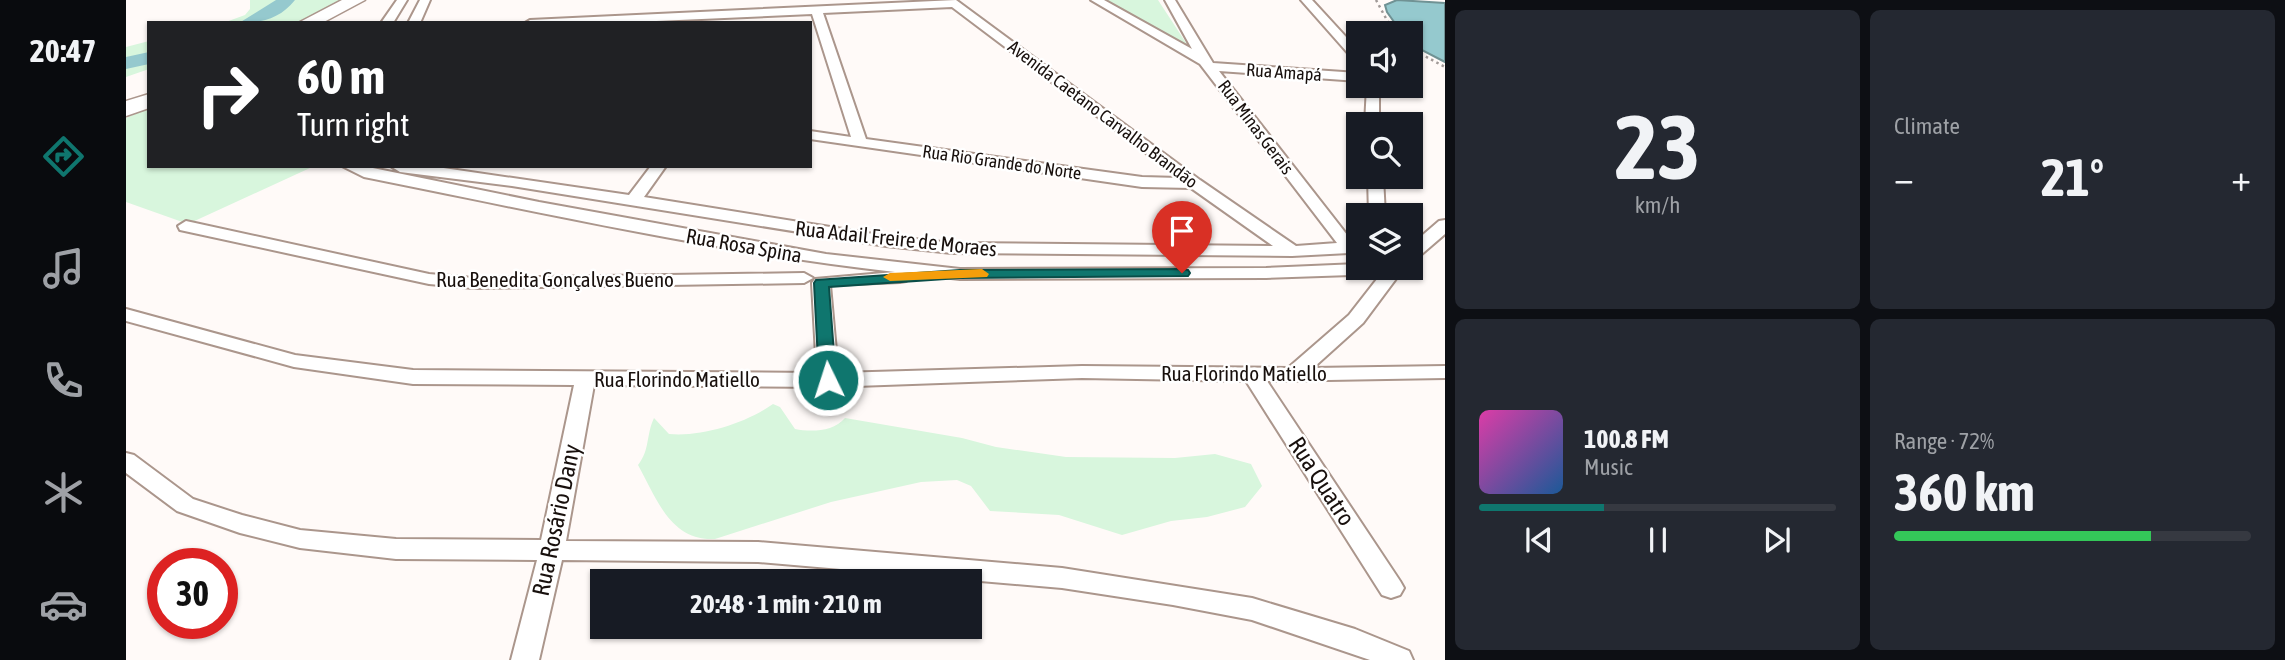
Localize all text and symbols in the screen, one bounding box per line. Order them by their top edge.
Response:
map controls [1346,21,1423,280]
button: sound [1346,21,1423,98]
text: 20:47 [30,32,96,69]
street label: Avenida Caetano Carvalho Brandão [1004,36,1202,192]
text: 60 m [297,48,385,104]
icon: right [182,49,273,140]
street label: Rua Amapá [1246,59,1322,85]
street label: Rua Minas Gerais [1214,76,1298,178]
text: 23 [1615,94,1700,198]
text: Turn right [297,106,410,143]
button: search [1346,112,1423,189]
text: Climate [1894,113,1960,139]
icon: directions [39,132,88,181]
street label: Rua Rio Grande do Norte [921,140,1083,184]
text: 21° [2041,147,2104,207]
text: − [1894,156,1914,199]
text: + [2231,156,2251,199]
text: km/h [1635,192,1680,218]
pin [1152,201,1212,273]
button: layers [1346,203,1423,280]
icon: arrive [1163,212,1201,250]
street label: Rua Adail Freire de Moraes [794,215,998,261]
street label: Rua Rosa Spina [684,223,804,267]
icon: music [39,244,88,293]
street label: Rua Benedita Gonçalves Bueno [436,267,674,291]
position arrow [791,343,865,417]
icon: phone [39,356,88,405]
street label: Rua Florindo Matiello [1161,361,1327,385]
street label: Rua Florindo Matiello [594,367,760,391]
text: 100.8 FM [1584,424,1669,454]
text: Range · 72% [1894,428,1994,454]
street label: Rua Quatro [1283,432,1361,530]
street label: Rua Rosário Dany [527,442,585,598]
text: Music [1584,454,1632,480]
text: 360 km [1894,462,2035,522]
icon: climate [39,468,88,517]
icon: previous [1520,521,1558,559]
icon: pause [1639,521,1677,559]
icon: next [1758,521,1796,559]
speed limit sign: 30 [147,548,238,639]
icon: car [39,580,88,629]
text: 20:48 · 1 min · 210 m [690,589,882,619]

